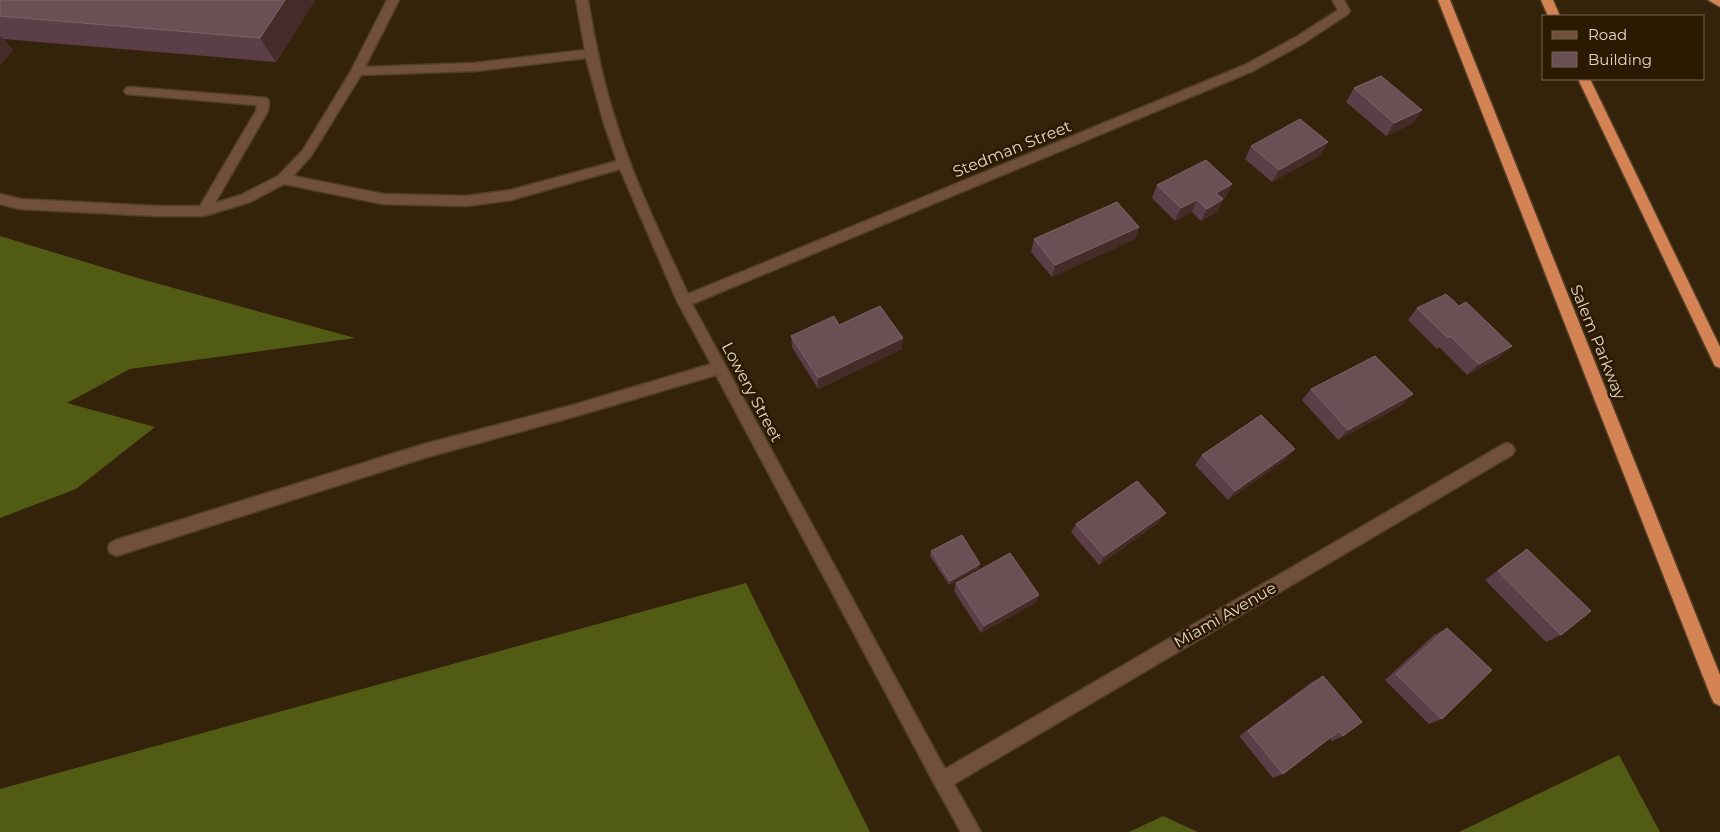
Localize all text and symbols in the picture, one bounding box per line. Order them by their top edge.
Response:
legend [1542,15,1705,80]
text: Road [1588,25,1627,44]
text: Building [1588,50,1652,69]
street label: Stedman Street [950,116,1075,181]
street label: Salem Parkway [1566,282,1630,402]
street label: Lowery Street [718,339,786,446]
street label: Miami Avenue [1171,578,1279,652]

